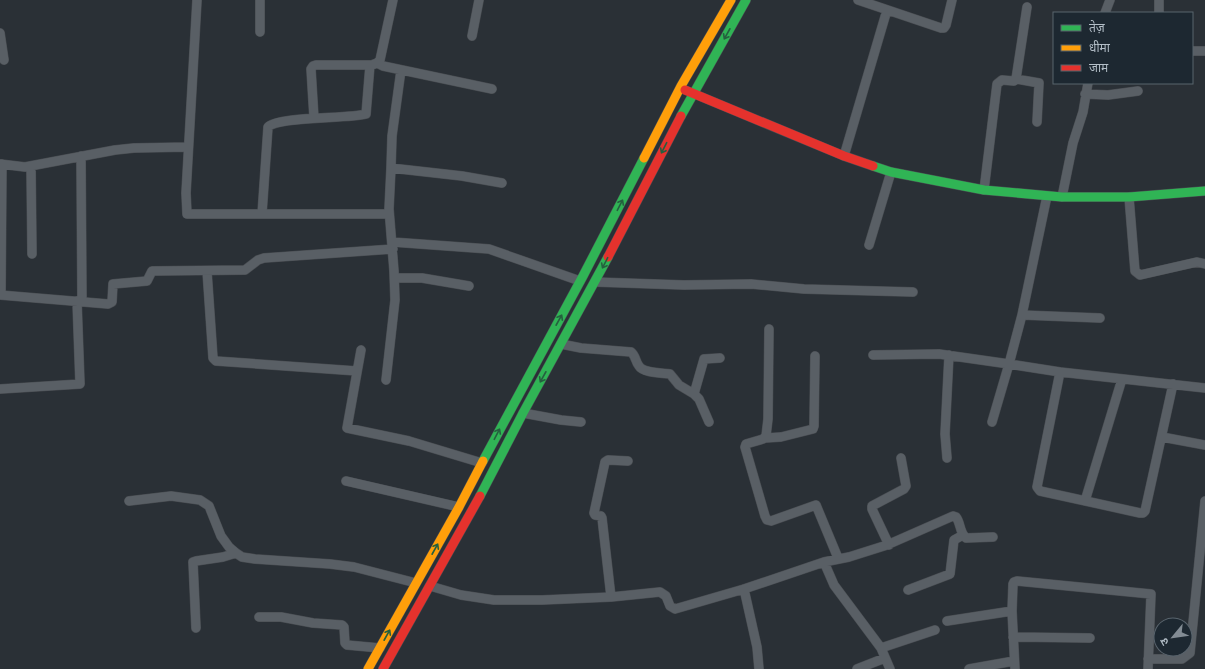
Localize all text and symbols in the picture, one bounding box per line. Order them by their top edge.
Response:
legend [1053,12,1193,84]
text: तेज़ [1089,20,1106,36]
one-way arrow [723,28,731,40]
text: धीमा [1089,40,1111,56]
text: जाम [1089,60,1109,76]
one-way arrow [660,142,668,154]
one-way arrow [616,199,624,211]
one-way arrow [601,257,608,269]
one-way arrow [555,314,563,326]
one-way arrow [538,371,546,383]
one-way arrow [494,428,501,440]
one-way arrow [432,543,440,555]
north arrow [1153,617,1193,657]
one-way arrow [384,629,392,641]
text: उ [1156,635,1172,648]

